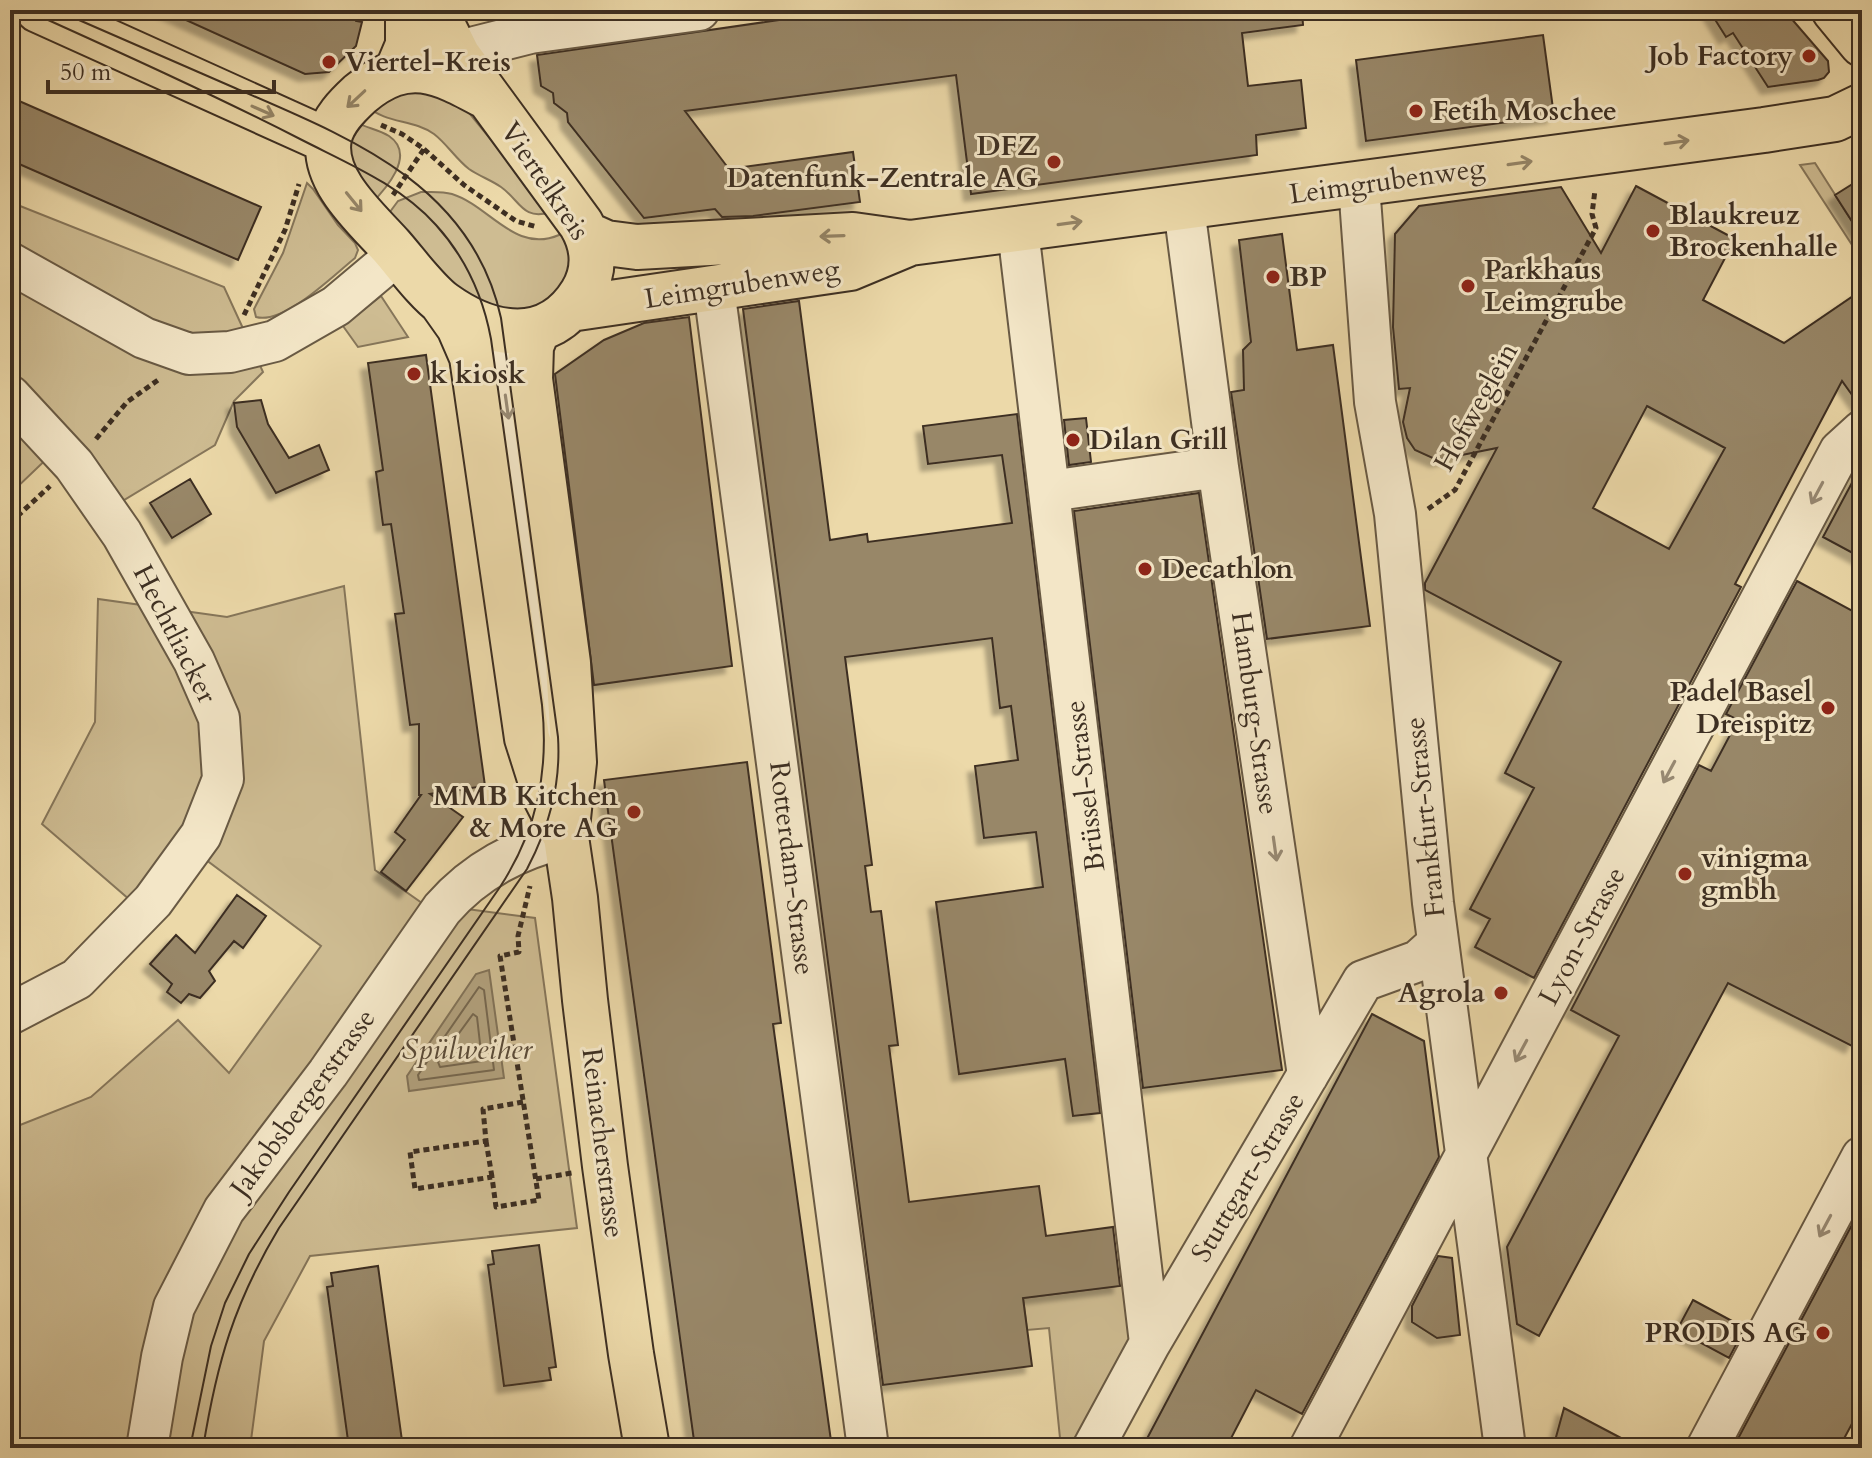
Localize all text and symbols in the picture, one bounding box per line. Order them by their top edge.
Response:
place label: Job Factory [1644,37,1793,75]
place label: Viertel-Kreis [345,43,511,81]
scale bar [48,44,274,94]
marker: Job Factory [1800,47,1818,65]
marker: Viertel-Kreis [320,53,338,71]
text: 50 m [60,56,112,89]
one-way arrow [346,90,366,109]
place label: Fetih Moschee [1432,92,1617,130]
marker: Fetih Moschee [1407,102,1425,120]
one-way arrow [250,104,275,119]
street label: Viertelkreis [491,114,599,248]
place label: DFZ Datenfunk-Zentrale AG [726,127,1038,197]
one-way arrow [1664,134,1690,149]
street label: Leimgrubenweg [1287,148,1487,214]
marker: DFZ Datenfunk-Zentrale AG [1045,153,1063,171]
one-way arrow [1506,155,1532,170]
one-way arrow [345,191,362,212]
place label: Blaukreuz Brockenhalle [1669,196,1838,266]
one-way arrow [1057,215,1083,230]
marker: Blaukreuz Brockenhalle [1644,222,1662,240]
one-way arrow [819,229,846,244]
street label: Leimgrubenweg [642,250,843,318]
place label: Parkhaus Leimgrube [1484,251,1624,321]
place label: BP [1289,258,1327,296]
marker: BP [1264,268,1282,286]
marker: Parkhaus Leimgrube [1459,277,1477,295]
street label: Hofweglein [1425,336,1527,478]
place label: k kiosk [430,355,526,393]
marker: k kiosk [405,365,423,383]
one-way arrow [500,393,515,420]
place label: Dilan Grill [1089,421,1228,459]
marker: Dilan Grill [1064,431,1082,449]
one-way arrow [1809,481,1825,505]
place label: Decathlon [1161,550,1293,588]
street label: Hechtliacker [124,558,227,711]
marker: Decathlon [1136,560,1154,578]
street label: Hamburg-Strasse [1222,609,1288,817]
place label: Padel Basel Dreispitz [1670,673,1812,743]
street label: Brüssel-Strasse [1056,698,1114,874]
marker: Padel Basel Dreispitz [1819,699,1837,717]
street label: Frankfurt-Strasse [1396,715,1454,919]
street label: Rotterdam-Strasse [760,759,824,977]
one-way arrow [1661,760,1677,784]
place label: MMB Kitchen & More AG [433,777,618,847]
marker: MMB Kitchen & More AG [625,803,643,821]
one-way arrow [1268,836,1283,861]
place label: vinigma gmbh [1701,839,1809,909]
street label: Lyon-Strasse [1530,860,1634,1012]
marker: vinigma gmbh [1676,865,1694,883]
place label: Agrola [1398,974,1485,1012]
marker: Agrola [1492,984,1510,1002]
street label: Jakobsbergerstrasse [219,1001,384,1208]
water label: Spülweiher [402,1029,533,1070]
one-way arrow [1512,1039,1528,1063]
street label: Reinacherstrasse [573,1046,633,1240]
street label: Stuttgart-Strasse [1182,1085,1314,1269]
one-way arrow [1817,1213,1833,1237]
place label: PRODIS AG [1645,1314,1807,1352]
marker: PRODIS AG [1814,1324,1832,1342]

